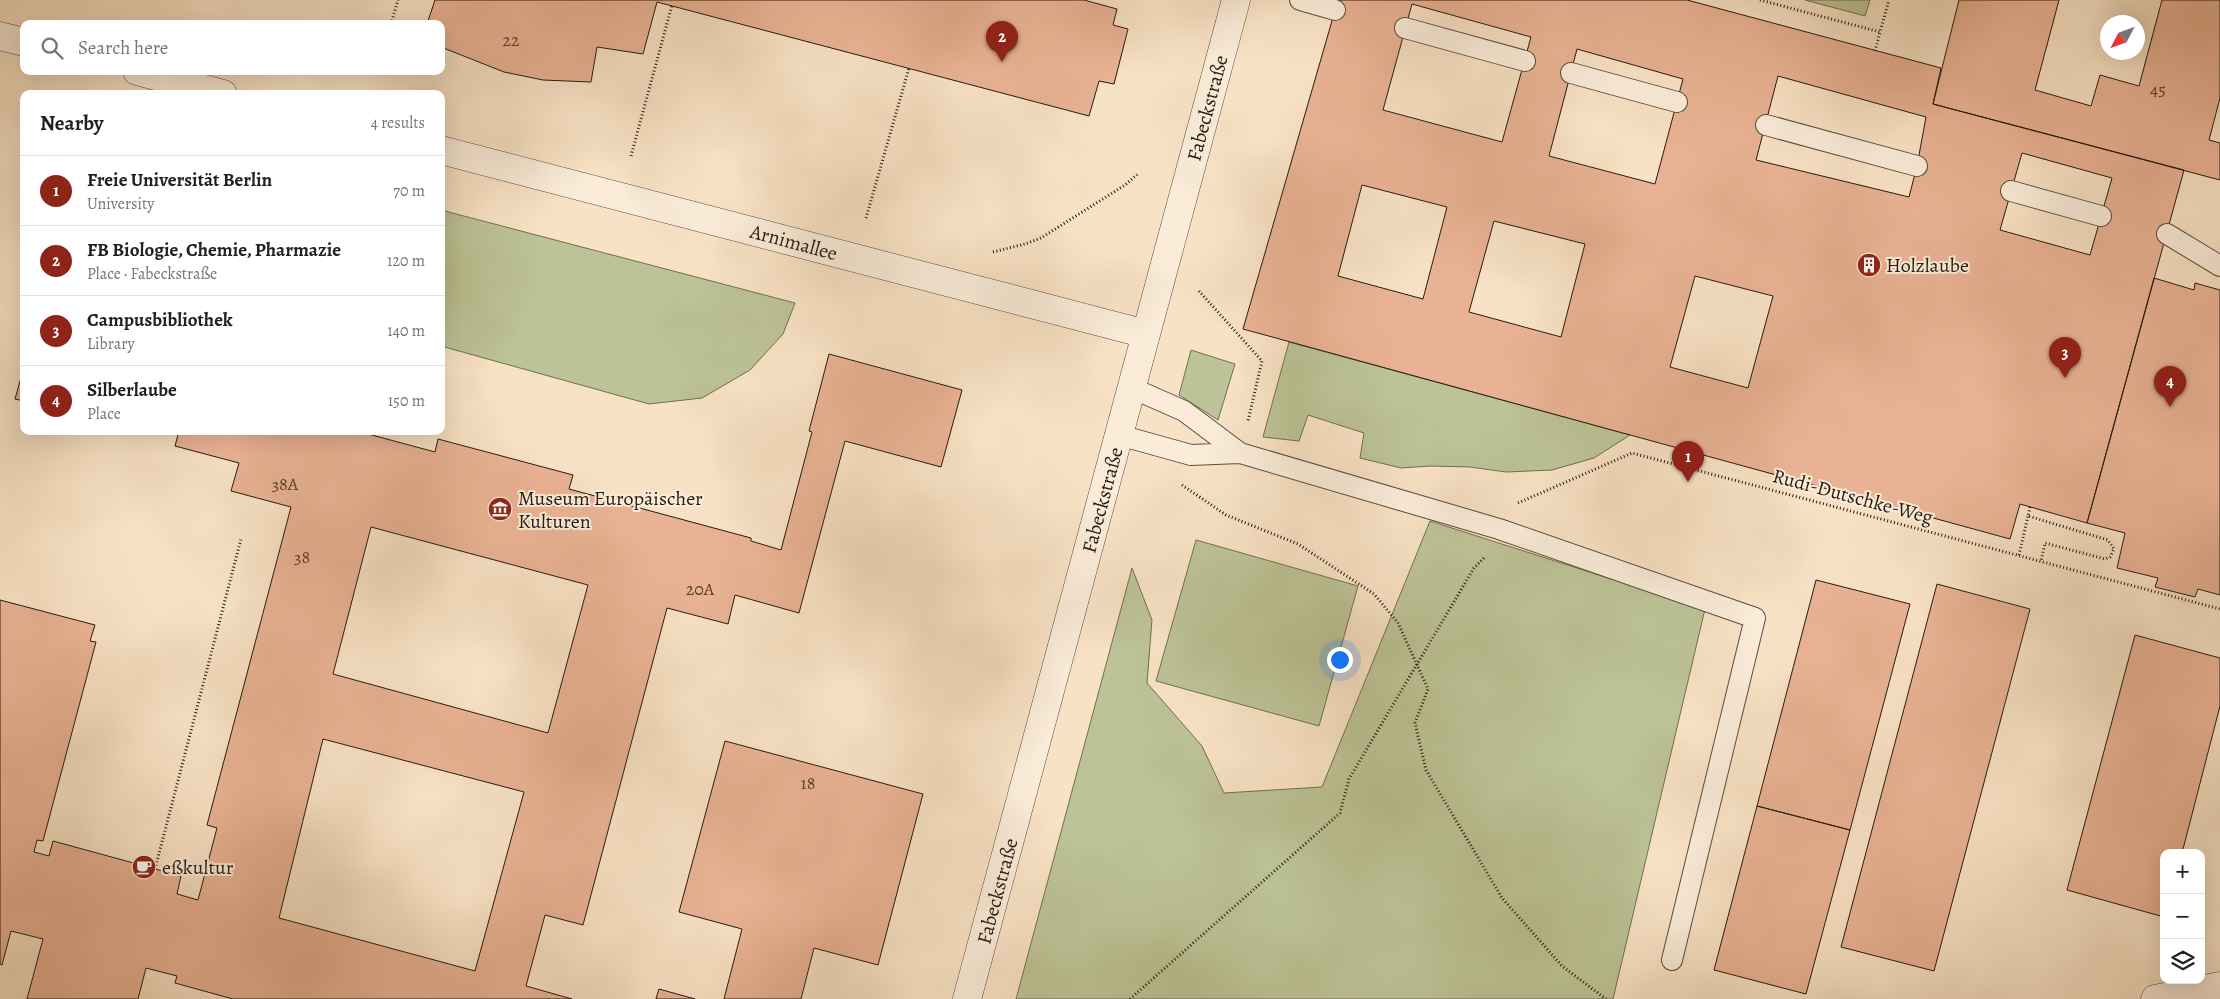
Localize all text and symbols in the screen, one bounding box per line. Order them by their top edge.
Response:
north arrow [2100,15,2145,60]
search box [20,20,445,75]
pin: 2 [986,21,1018,62]
house number: 22 [502,28,520,52]
icon: search [38,34,66,62]
text: Search here [78,35,168,61]
street label: Fabeckstraße [1180,52,1235,164]
house number: 45 [2150,77,2166,101]
text: Nearby [40,109,103,137]
text: 4 results [371,112,425,134]
text: Freie Universität Berlin [87,167,272,193]
text: 1 [53,180,59,202]
text: 70 m [393,180,425,202]
text: University [87,193,154,215]
street label: Arnimallee [746,218,840,267]
text: FB Biologie, Chemie, Pharmazie [87,237,341,263]
text: 2 [52,250,60,272]
text: 120 m [387,250,425,272]
building icon: Holzlaube [1856,252,1882,278]
place label: Holzlaube [1886,252,1969,279]
text: Place · Fabeckstraße [87,263,217,285]
text: Campusbibliothek [87,307,233,333]
text: 3 [53,320,59,342]
text: 140 m [387,320,425,342]
text: Library [87,333,135,355]
pin: 3 [2049,337,2081,378]
pin: 4 [2154,366,2186,407]
text: Silberlaube [87,377,177,403]
text: 4 [52,390,60,412]
text: 150 m [388,390,425,412]
text: Place [87,403,121,425]
pin: 1 [1672,441,1704,482]
street label: Fabeckstraße [1075,444,1130,556]
street label: Rudi-Dutschke-Weg [1770,462,1936,531]
house number: 38A [272,472,299,496]
place label: Museum Europäischer Kulturen [518,485,703,535]
museum icon: Museum Europäischer Kulturen [487,496,513,522]
house number: 38 [294,545,310,569]
house number: 20A [686,577,715,601]
your location [1327,647,1353,673]
house number: 18 [801,771,815,795]
street label: Fabeckstraße [970,835,1025,947]
map controls [2160,849,2205,984]
button: + [2160,849,2205,894]
cafe icon: eßkultur [131,854,157,880]
place label: eßkultur [162,854,234,881]
button: − [2160,894,2205,939]
button: layers [2160,939,2205,984]

